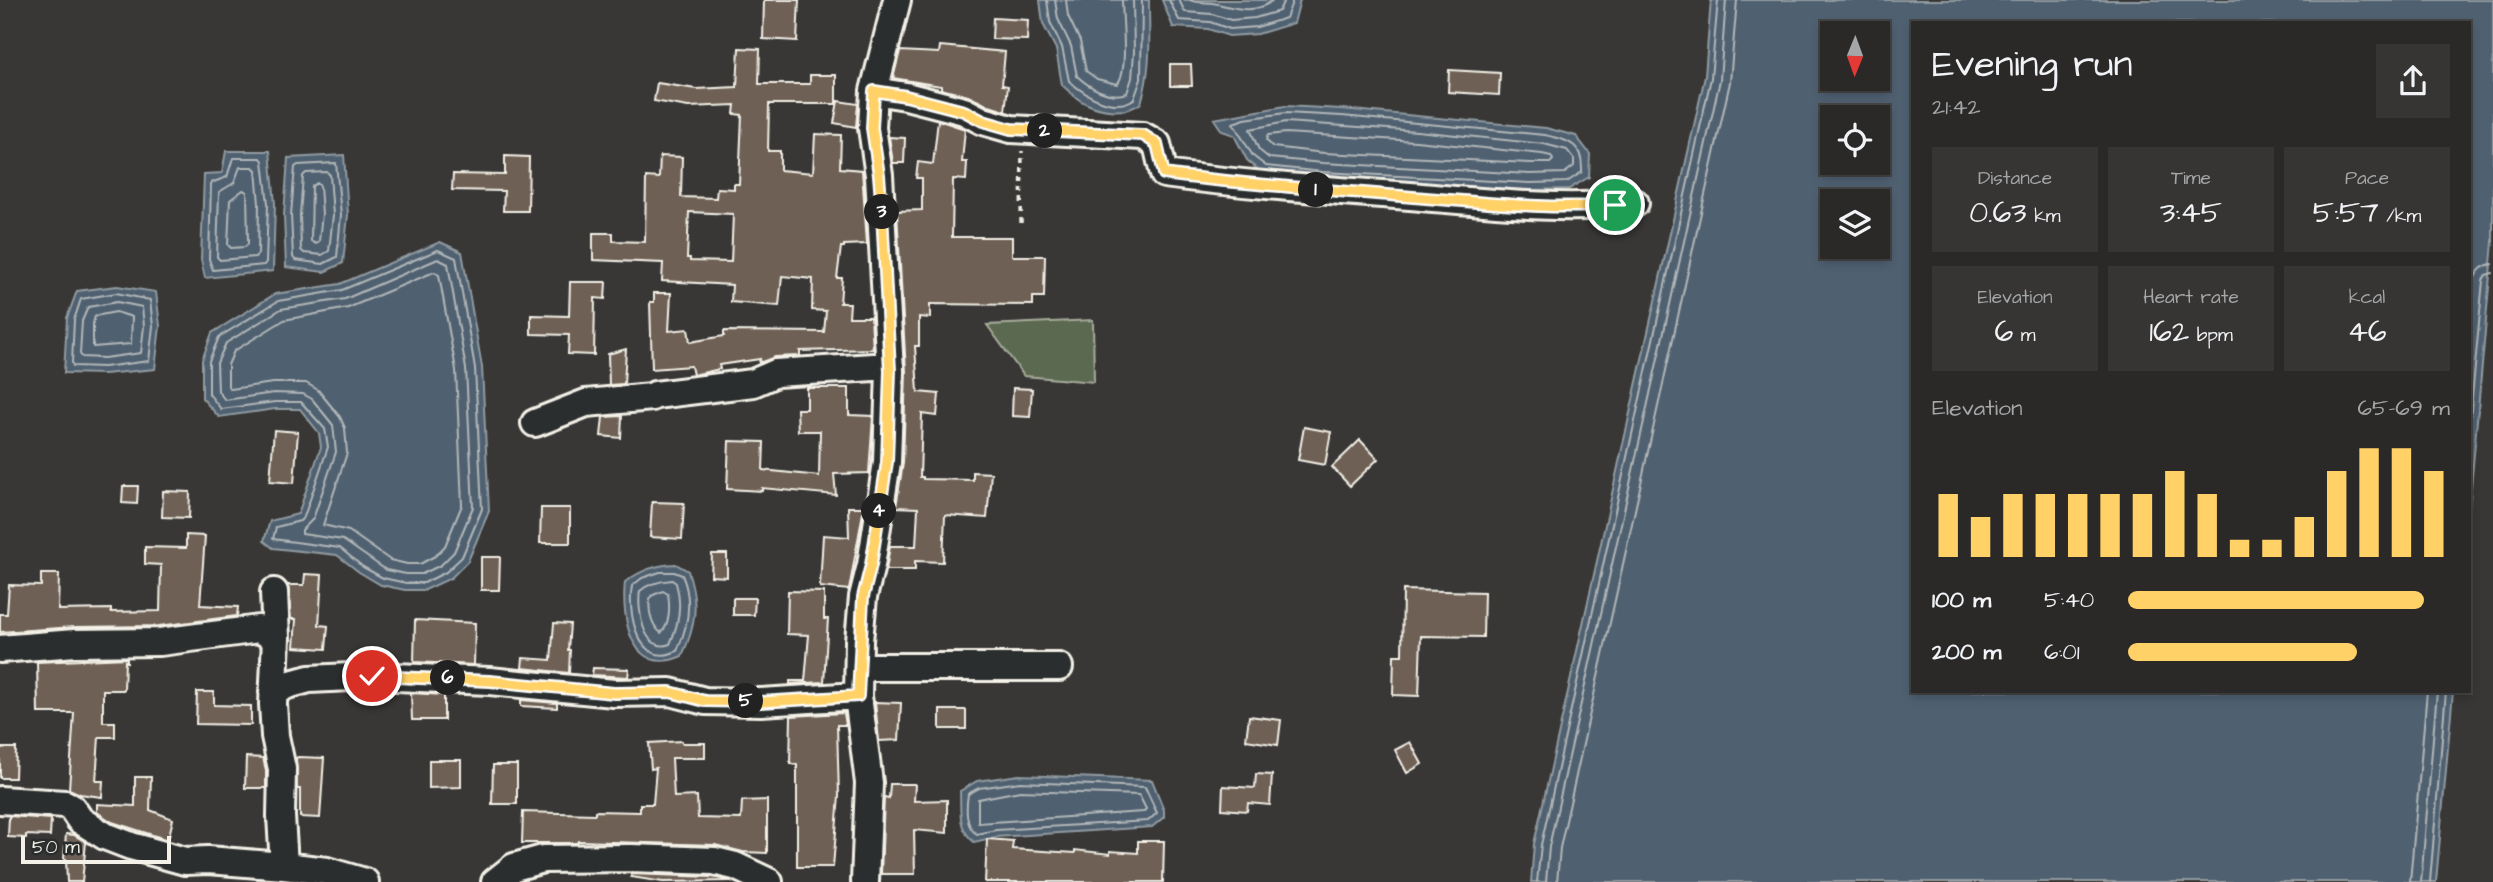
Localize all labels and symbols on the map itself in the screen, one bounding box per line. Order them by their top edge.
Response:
north arrow [1820,21,1890,91]
pin: 2 [1028,114,1062,148]
pin: 1 [1298,172,1334,208]
pin [1585,175,1645,235]
pin: 3 [864,194,900,230]
pin: 4 [862,494,896,528]
pin [342,646,402,706]
pin: 6 [430,660,466,696]
pin: 5 [728,684,764,718]
scale bar [21,833,172,865]

